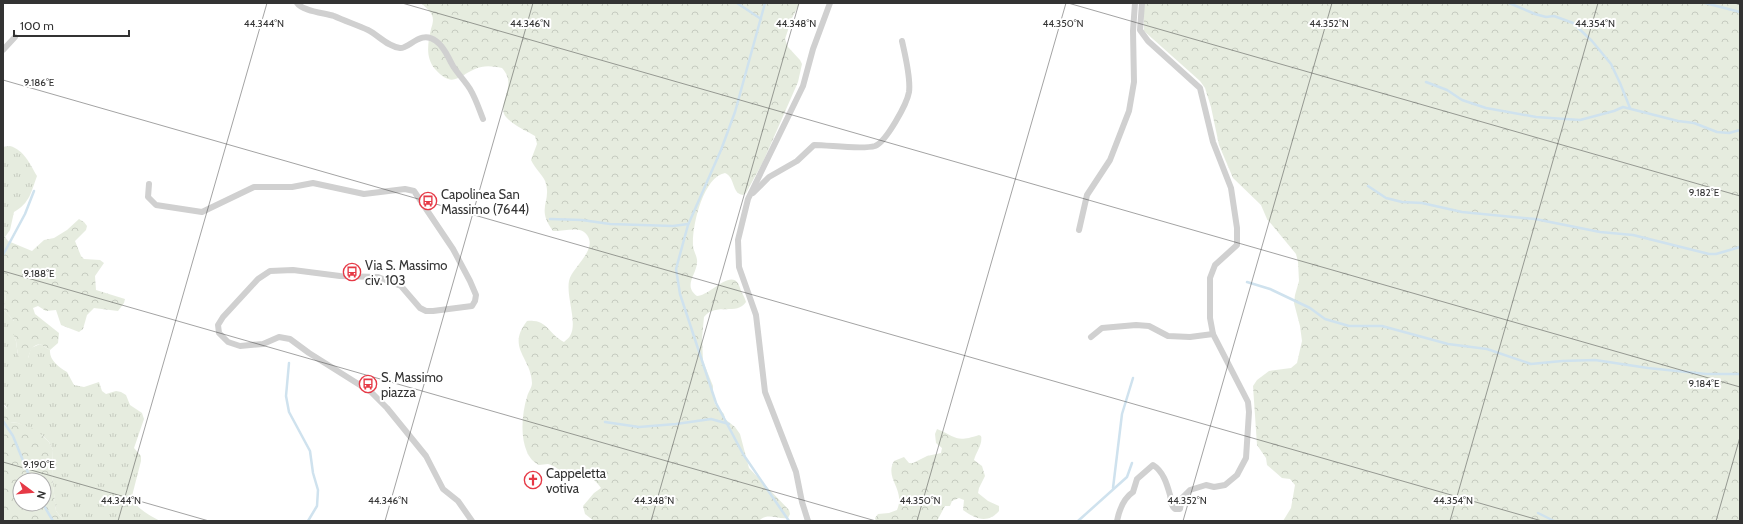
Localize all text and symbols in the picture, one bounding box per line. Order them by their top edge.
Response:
scale bar [14,12,129,38]
text: 44.344°N [244,17,284,30]
text: 44.346°N [510,17,550,30]
text: 44.348°N [776,17,816,30]
text: 44.350°N [1042,17,1084,30]
text: 44.352°N [1309,17,1349,30]
text: 44.354°N [1575,17,1615,30]
text: 100 m [20,18,54,33]
text: 9.186°E [24,76,55,89]
place label: Capolinea San Massimo (7644) [441,186,529,217]
text: 9.182°E [1689,186,1720,199]
bus stop icon: Capolinea San Massimo (7644) [418,191,438,211]
place label: Via S. Massimo civ. 103 [365,257,447,288]
bus stop icon: Via S. Massimo civ. 103 [342,262,362,282]
text: 9.188°E [23,267,55,280]
place label: S. Massimo piazza [381,369,443,400]
bus stop icon: S. Massimo piazza [358,374,378,394]
text: 9.184°E [1689,377,1720,390]
text: 9.190°E [23,458,55,471]
place label: Cappeletta votiva [546,465,607,496]
church icon: Cappeletta votiva [523,470,543,490]
north arrow [12,472,52,512]
text: N [34,489,49,500]
text: 44.344°N [101,494,141,507]
text: 44.346°N [368,494,408,507]
text: 44.348°N [634,494,674,507]
text: 44.350°N [899,494,941,507]
text: 44.352°N [1167,494,1207,507]
text: 44.354°N [1433,494,1473,507]

